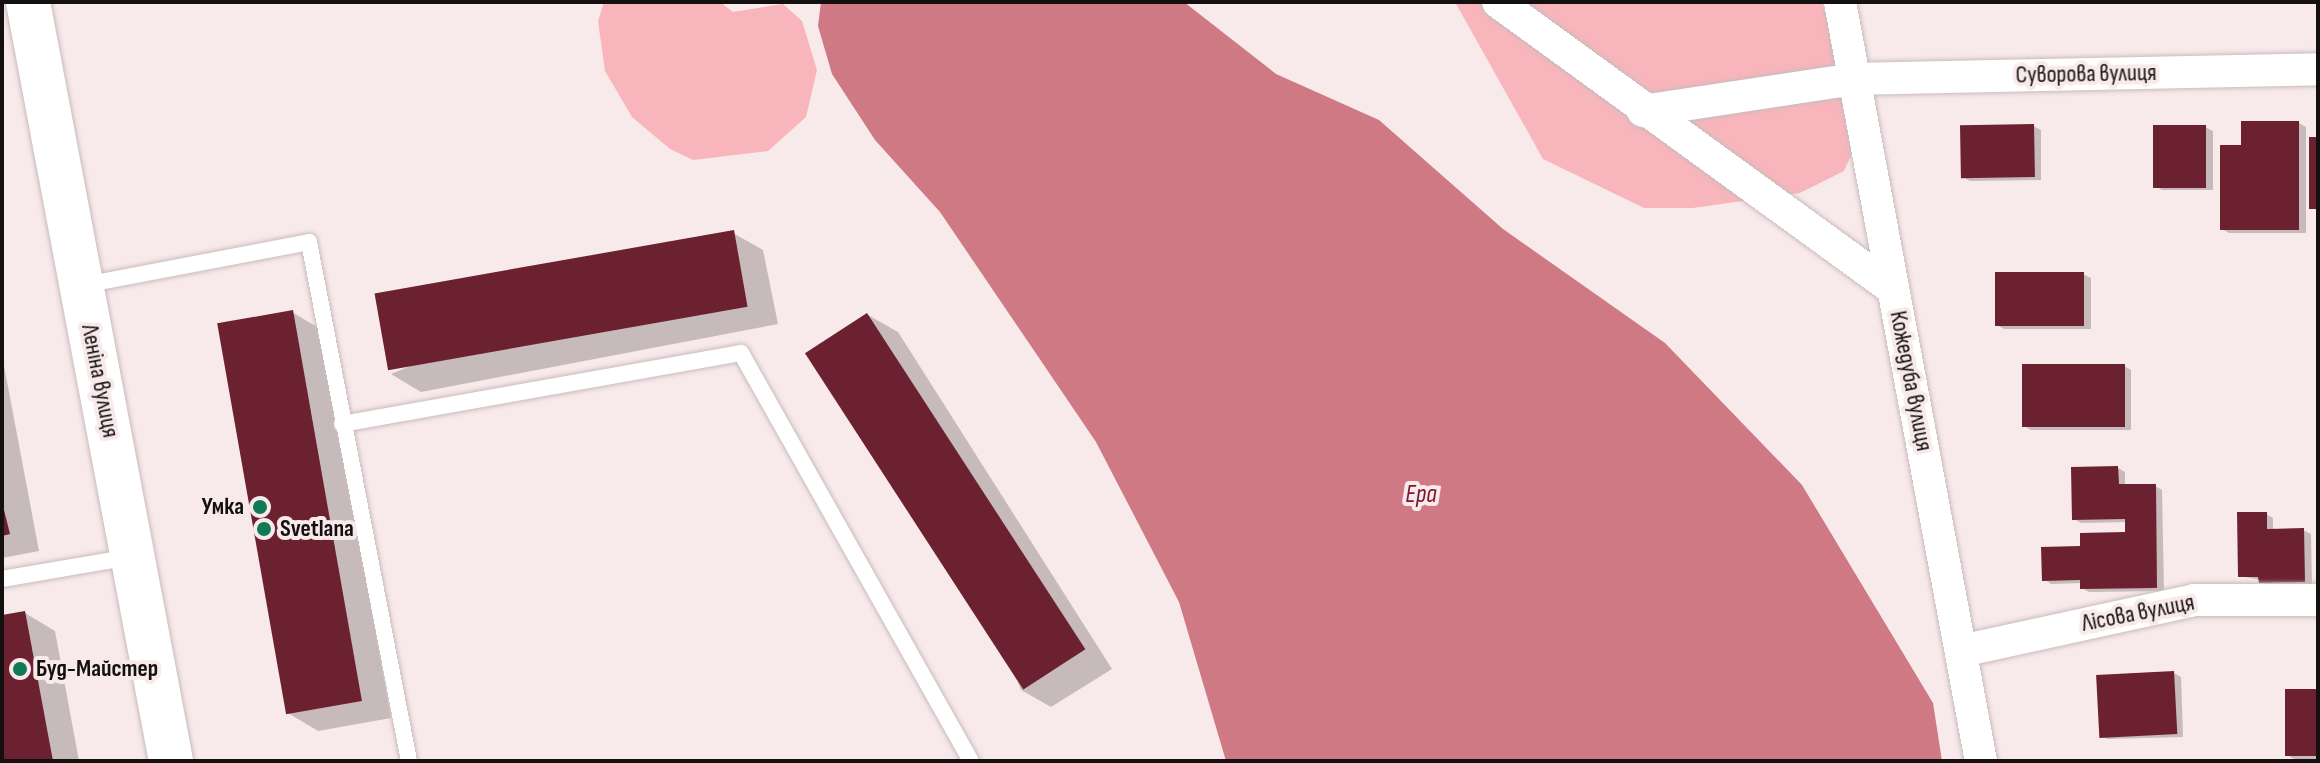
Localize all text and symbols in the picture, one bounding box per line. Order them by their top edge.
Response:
street label: Суворова вулиця [2015,58,2157,90]
street label: Кожедуба вулиця [1883,308,1939,454]
street label: Леніна вулиця [75,322,125,440]
water label: Ера [1405,479,1437,511]
place label: Умка [201,493,244,521]
marker: Умка [251,498,269,516]
place label: Svetlana [280,515,354,543]
marker: Svetlana [255,520,273,538]
street label: Лісова вулиця [2079,588,2197,638]
place label: Буд-Майстер [36,655,158,683]
marker: Буд-Майстер [11,660,29,678]

